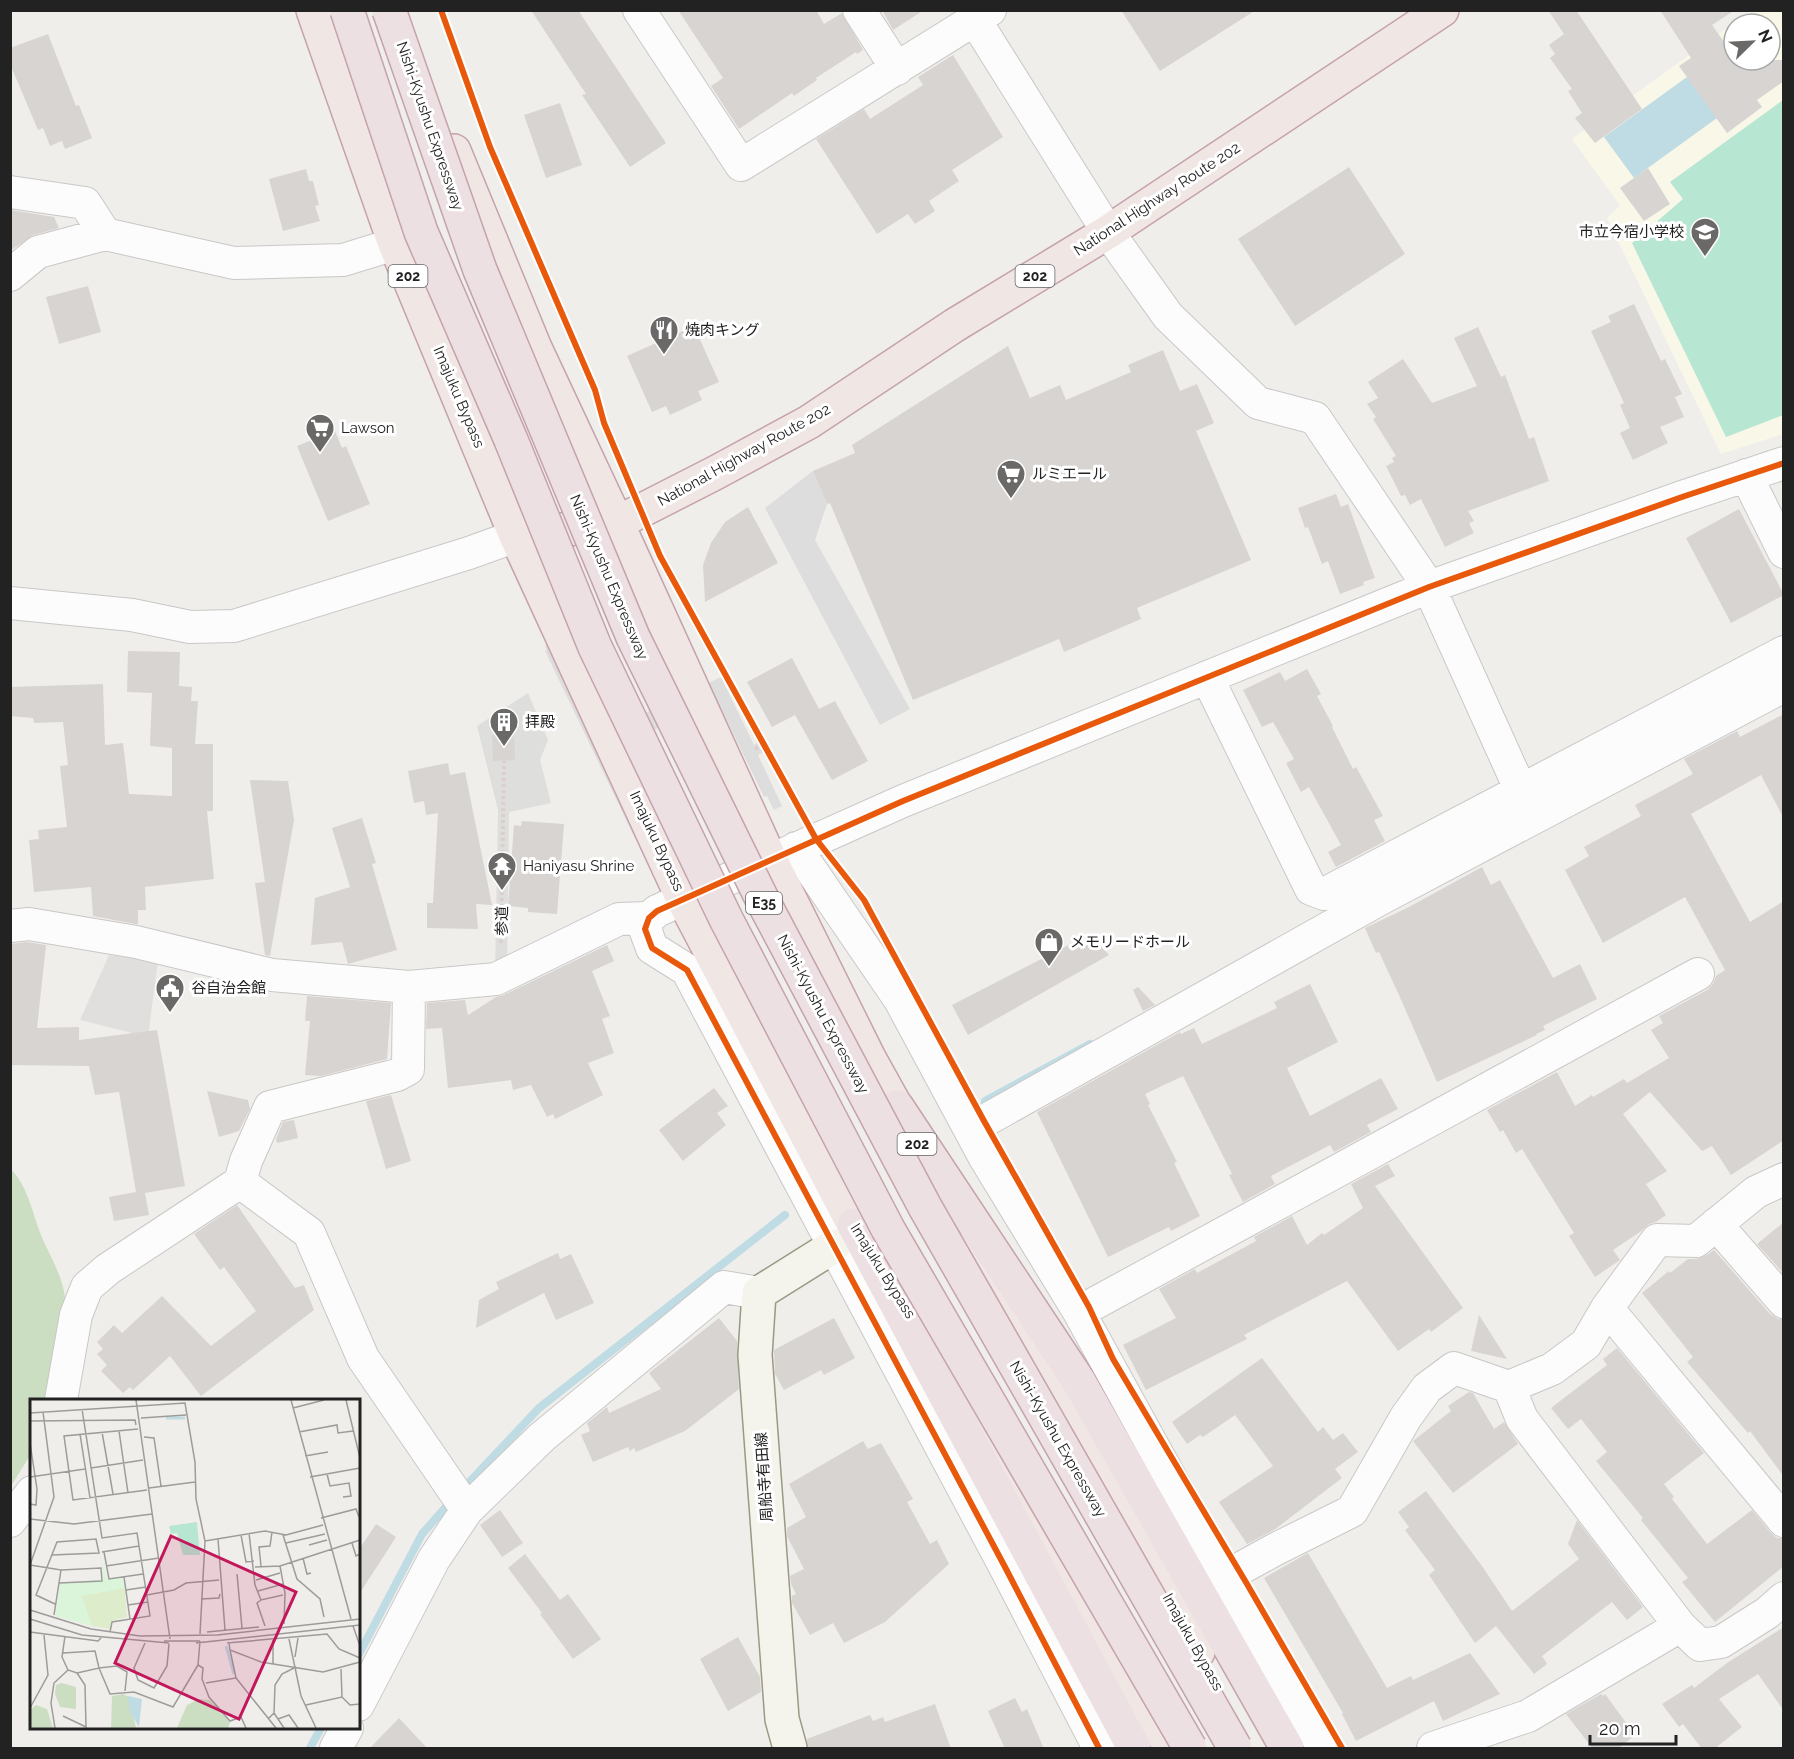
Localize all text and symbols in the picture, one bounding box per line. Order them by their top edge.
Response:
north arrow [1722,12,1782,72]
text: N [1754,27,1776,46]
street label: Nishi-Kyushu Expressway [393,39,467,213]
street label: National Highway Route 202 [1070,138,1244,260]
school or university icon: 市立今宿小学校 [1689,216,1721,258]
place label: 市立今宿小学校 [1579,223,1684,241]
road number: 202 [388,265,428,287]
road number: 202 [1016,265,1054,287]
restaurant icon: 焼肉キング [648,314,680,356]
place label: 焼肉キング [685,321,760,339]
street label: Imajuku Bypass [429,343,489,451]
street label: National Highway Route 202 [655,400,834,510]
supermarket icon: Lawson [304,412,336,454]
place label: Lawson [341,419,395,437]
supermarket icon: ルミエール [995,458,1027,500]
place label: ルミエール [1032,465,1107,483]
street label: Nishi-Kyushu Expressway [566,492,652,662]
building icon: 拝殿 [488,706,520,748]
place label: 拝殿 [525,713,555,731]
street label: Imajuku Bypass [626,788,688,894]
temple icon: Haniyasu Shrine [486,850,518,892]
place label: Haniyasu Shrine [523,857,634,875]
road number: E35 [746,892,782,914]
street label: 参道 [493,906,511,936]
shop icon: メモリードホール [1033,926,1065,968]
street label: Nishi-Kyushu Expressway [773,931,873,1097]
place label: メモリードホール [1070,933,1190,951]
public building icon: 谷自治会館 [154,972,186,1014]
place label: 谷自治会館 [191,979,266,997]
road number: 202 [898,1133,936,1155]
street label: Imajuku Bypass [847,1220,919,1322]
street label: Nishi-Kyushu Expressway [1006,1358,1110,1520]
inset map [30,1399,360,1729]
street label: 周船寺有田線 [752,1431,776,1523]
street label: Imajuku Bypass [1159,1590,1227,1694]
scale bar [1590,1708,1676,1746]
text: 20 m [1599,1718,1641,1739]

